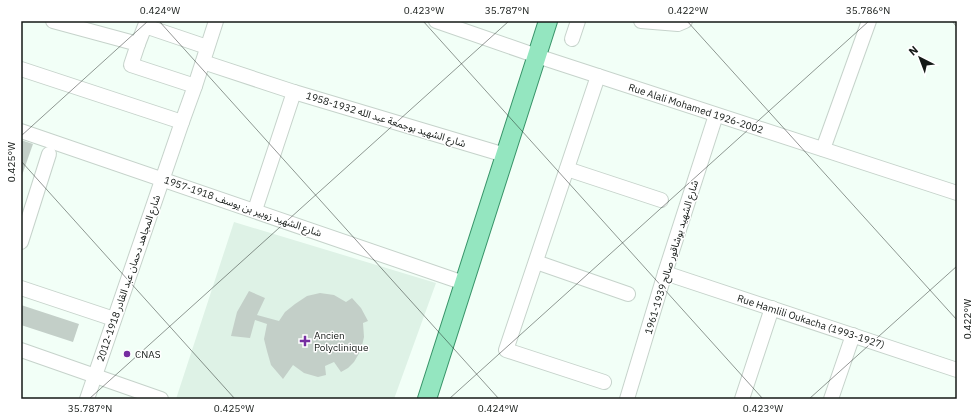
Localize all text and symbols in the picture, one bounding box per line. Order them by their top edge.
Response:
text: 0.424°W [140,4,180,17]
text: 0.423°W [404,4,444,17]
text: 35.787°N [485,4,529,17]
text: 0.422°W [668,4,708,17]
text: 35.786°N [846,4,890,17]
north arrow [900,38,940,78]
text: N [906,43,921,58]
street label: Rue Alali Mohamed 1926-2002 [627,80,765,136]
street label: شارع الشهيد بوجمعة عبد الله 1932-1958 [304,89,468,151]
text: 0.425°W [5,142,18,182]
street label: شارع الشهيد زوبير بن يوسف 1918-1957 [162,173,324,241]
street label: شارع الشهيد بوشاقور صالح 1939-1961 [642,178,702,336]
street label: شارع المجاهد دحمان عبد القادر 1918-2012 [94,193,164,364]
street label: Rue Hamlili Oukacha (1993-1927) [735,291,886,351]
text: 0.422°W [961,299,974,339]
place label: Ancien Polyclinique [314,329,369,354]
marker: Ancien Polyclinique [299,335,311,347]
place label: CNAS [135,348,161,361]
marker: CNAS [122,349,132,359]
text: 35.787°N [68,402,112,415]
text: 0.425°W [214,402,254,415]
text: 0.424°W [478,402,518,415]
text: 0.423°W [743,402,783,415]

